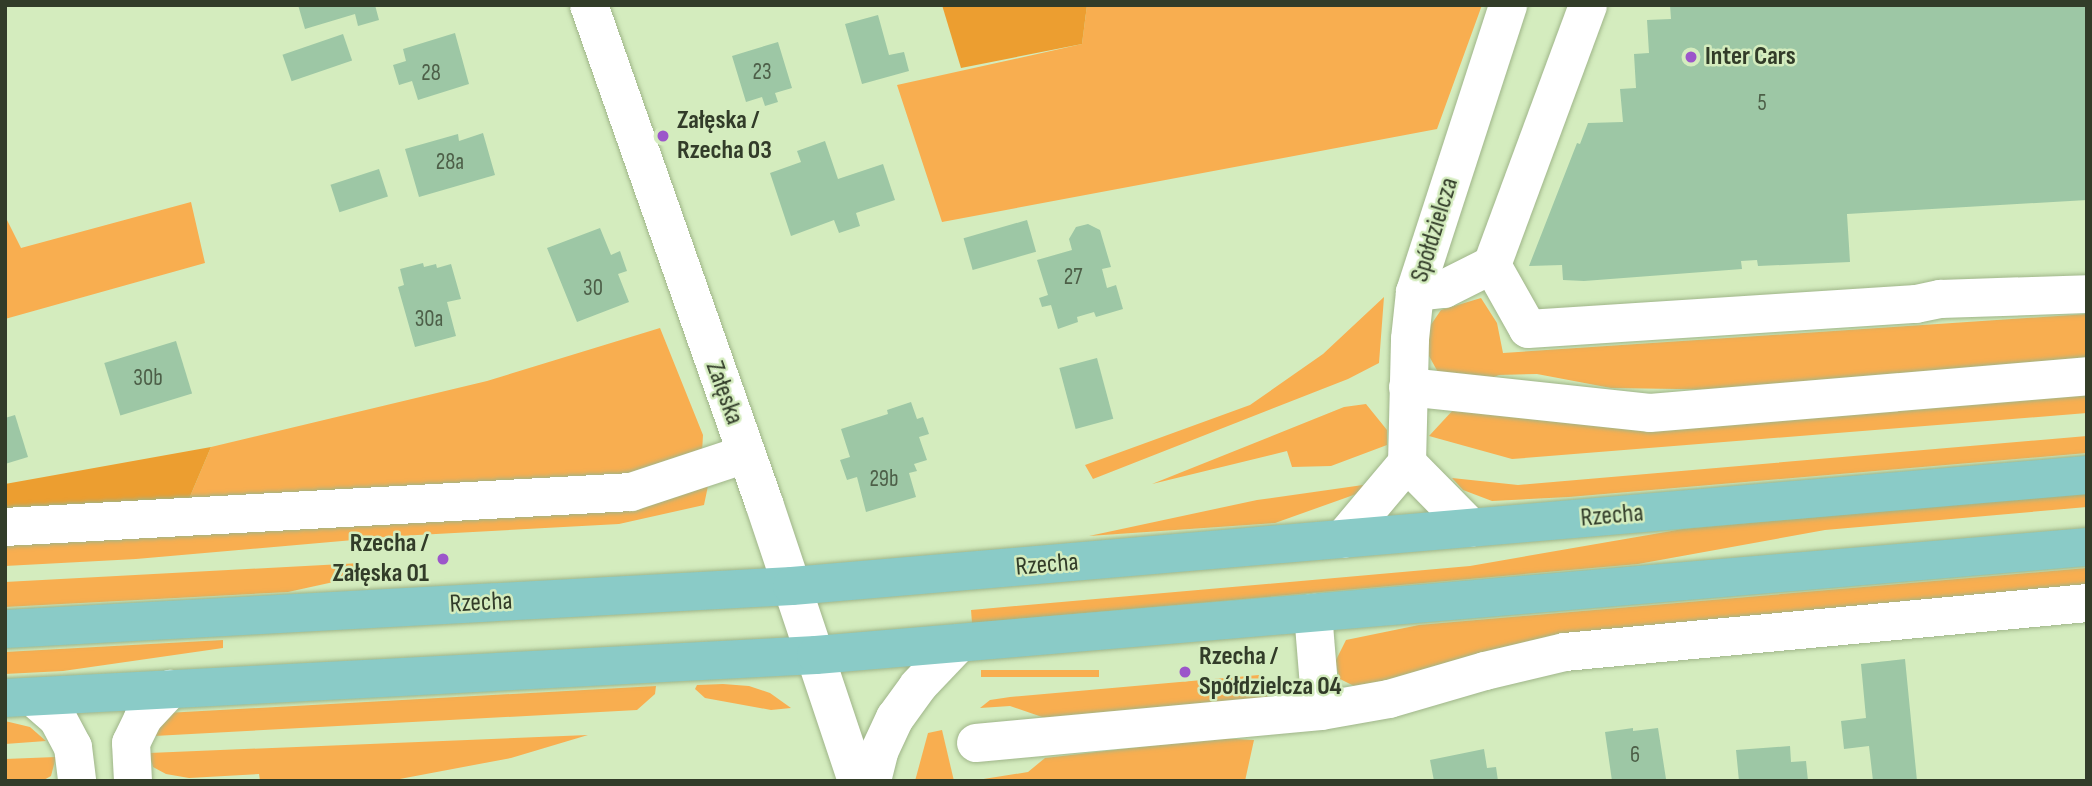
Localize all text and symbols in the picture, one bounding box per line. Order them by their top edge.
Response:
place label: Inter Cars [1705,41,1796,73]
marker: Inter Cars [1683,49,1699,65]
house number: 23 [752,58,772,86]
house number: 28 [421,59,441,87]
house number: 5 [1757,89,1767,117]
place label: Załęska / Rzecha 03 [677,105,772,166]
marker: Załęska / Rzecha 03 [655,128,671,144]
house number: 28a [436,148,464,176]
street label: Spółdzielcza [1404,174,1466,286]
house number: 27 [1064,263,1082,291]
house number: 30 [583,274,603,302]
house number: 30a [415,305,443,333]
street label: Załęska [698,357,750,429]
house number: 30b [133,364,163,392]
house number: 29b [869,465,899,493]
street label: Rzecha [1579,498,1645,534]
place label: Rzecha / Załęska 01 [332,528,429,590]
street label: Rzecha [1014,547,1080,583]
marker: Rzecha / Załęska 01 [435,551,451,567]
street label: Rzecha [449,586,513,620]
place label: Rzecha / Spółdzielcza 04 [1199,641,1342,702]
marker: Rzecha / Spółdzielcza 04 [1177,664,1193,680]
house number: 6 [1630,741,1640,769]

